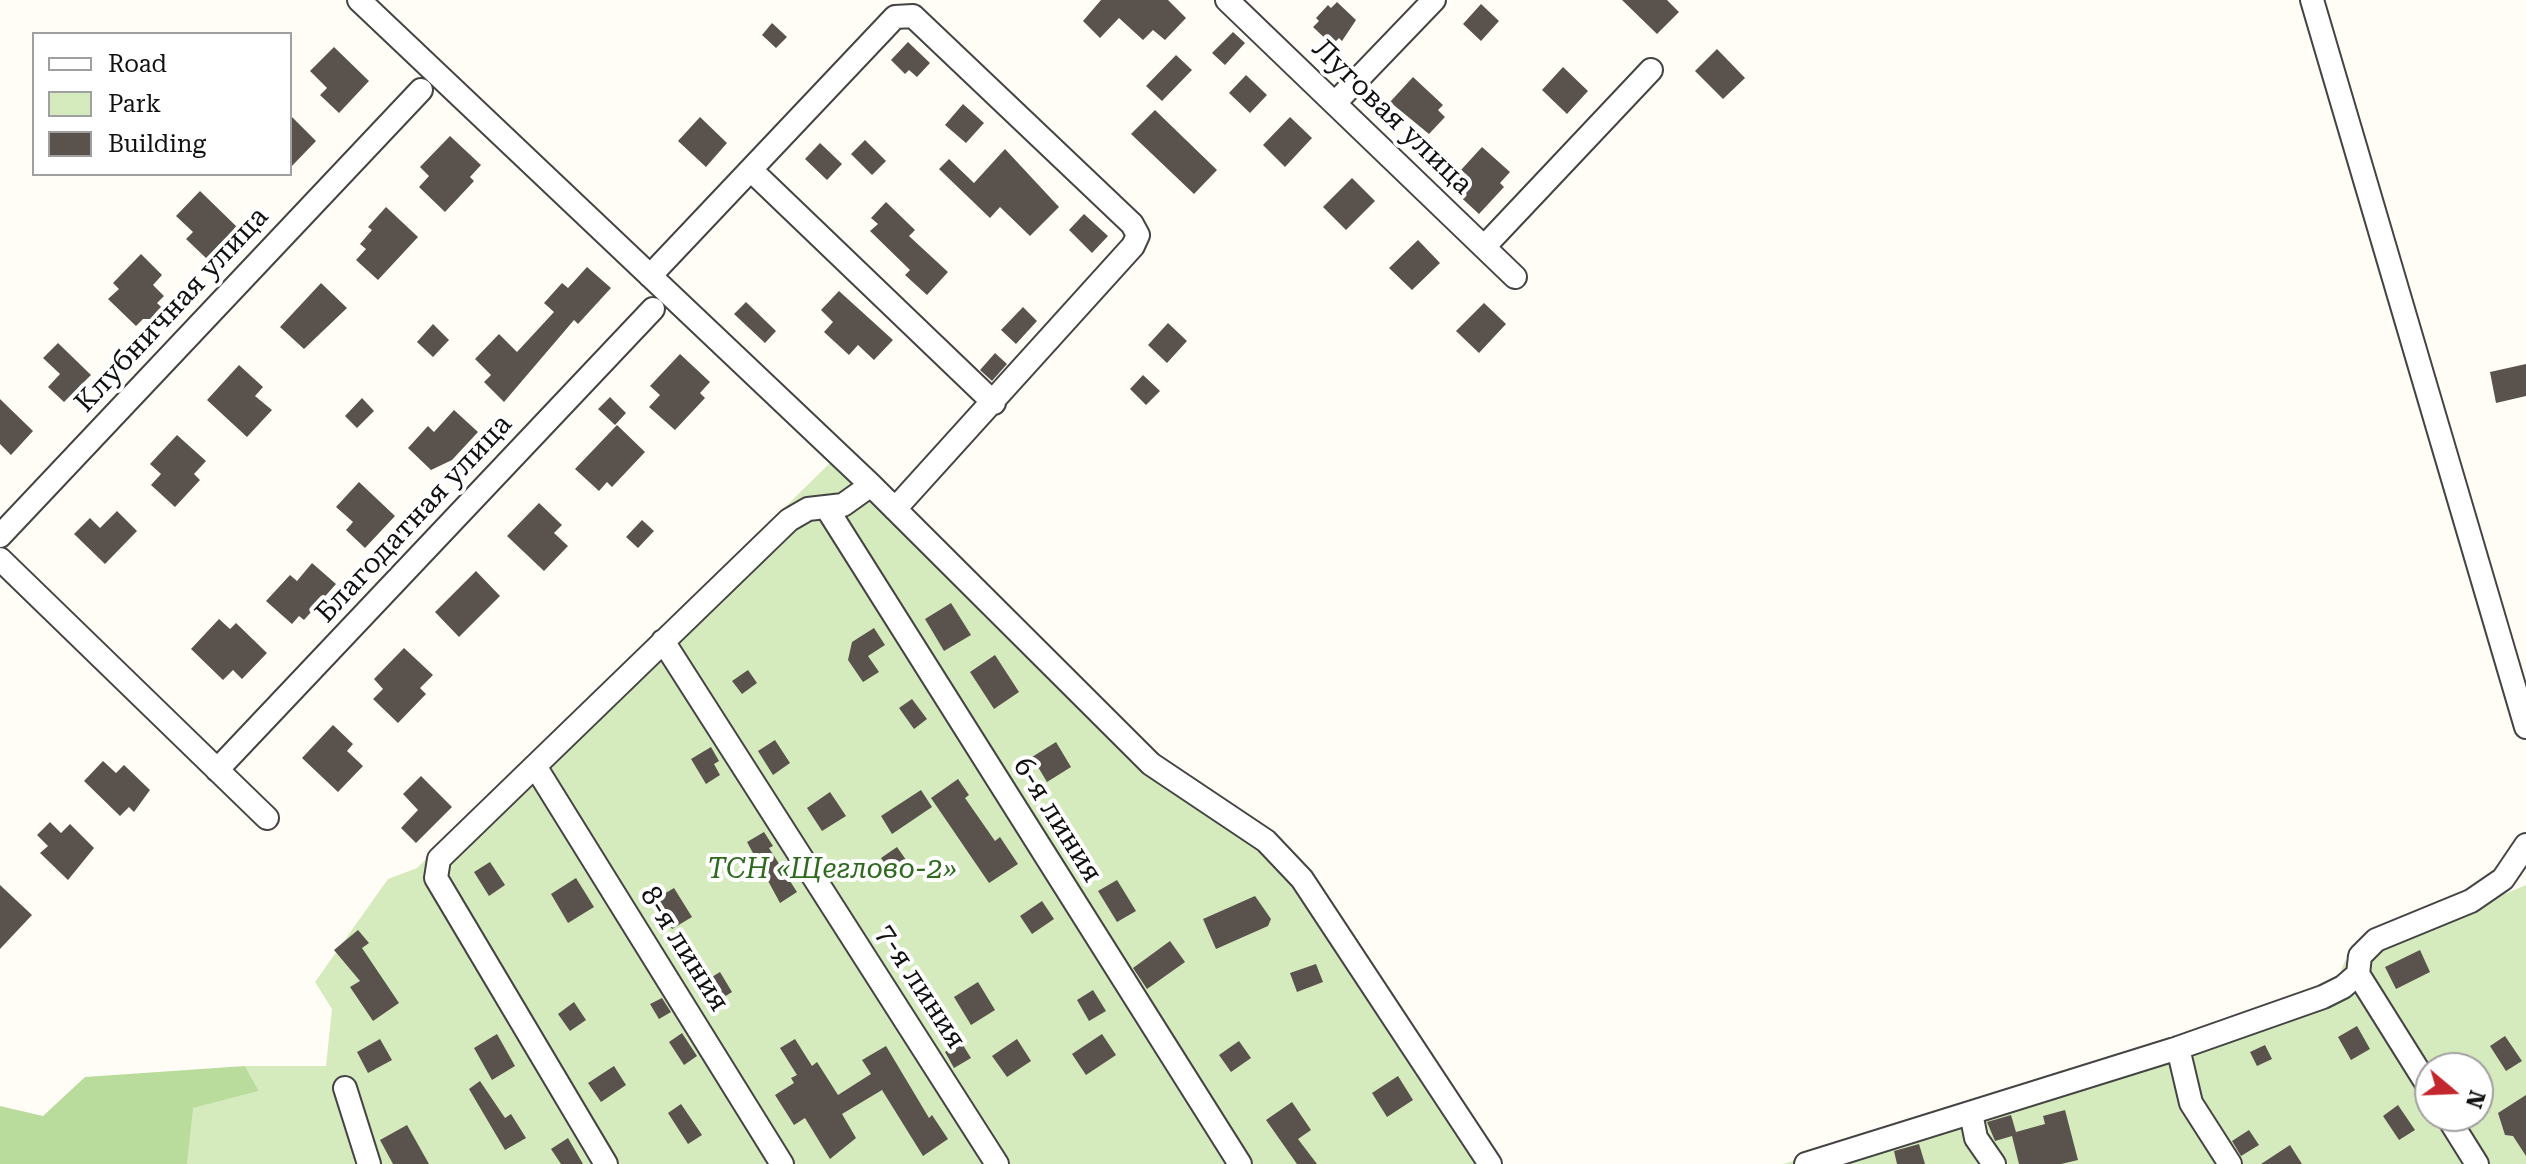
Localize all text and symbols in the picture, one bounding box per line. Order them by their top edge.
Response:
legend [32,32,292,176]
street label: Луговая улица [1305,32,1479,202]
text: Road [108,50,167,78]
text: Park [108,90,161,118]
text: Building [108,130,206,158]
street label: Клубничная улица [68,200,276,420]
street label: Благодатная улица [309,408,519,630]
street label: 6-я линия [1005,751,1109,889]
park label: ТСН «Щеглово-2» [707,853,957,887]
street label: 8-я линия [632,880,736,1018]
street label: 7-я линия [868,919,972,1055]
north arrow [2414,1052,2494,1132]
text: N [2461,1087,2490,1111]

